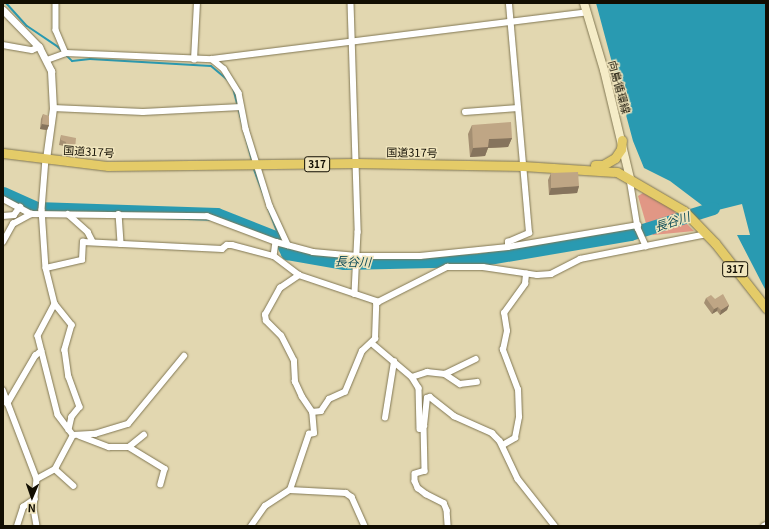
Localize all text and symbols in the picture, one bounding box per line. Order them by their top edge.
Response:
street label: 向島循環線 [607,59,633,115]
street label: 国道317号 [63,143,115,159]
street label: 国道317号 [386,145,438,159]
road number: 317 [304,156,330,172]
water label: 長谷川 [653,209,691,233]
water label: 長谷川 [335,253,371,269]
road number: 317 [722,261,748,277]
north arrow [12,477,52,517]
text: N [27,501,36,517]

